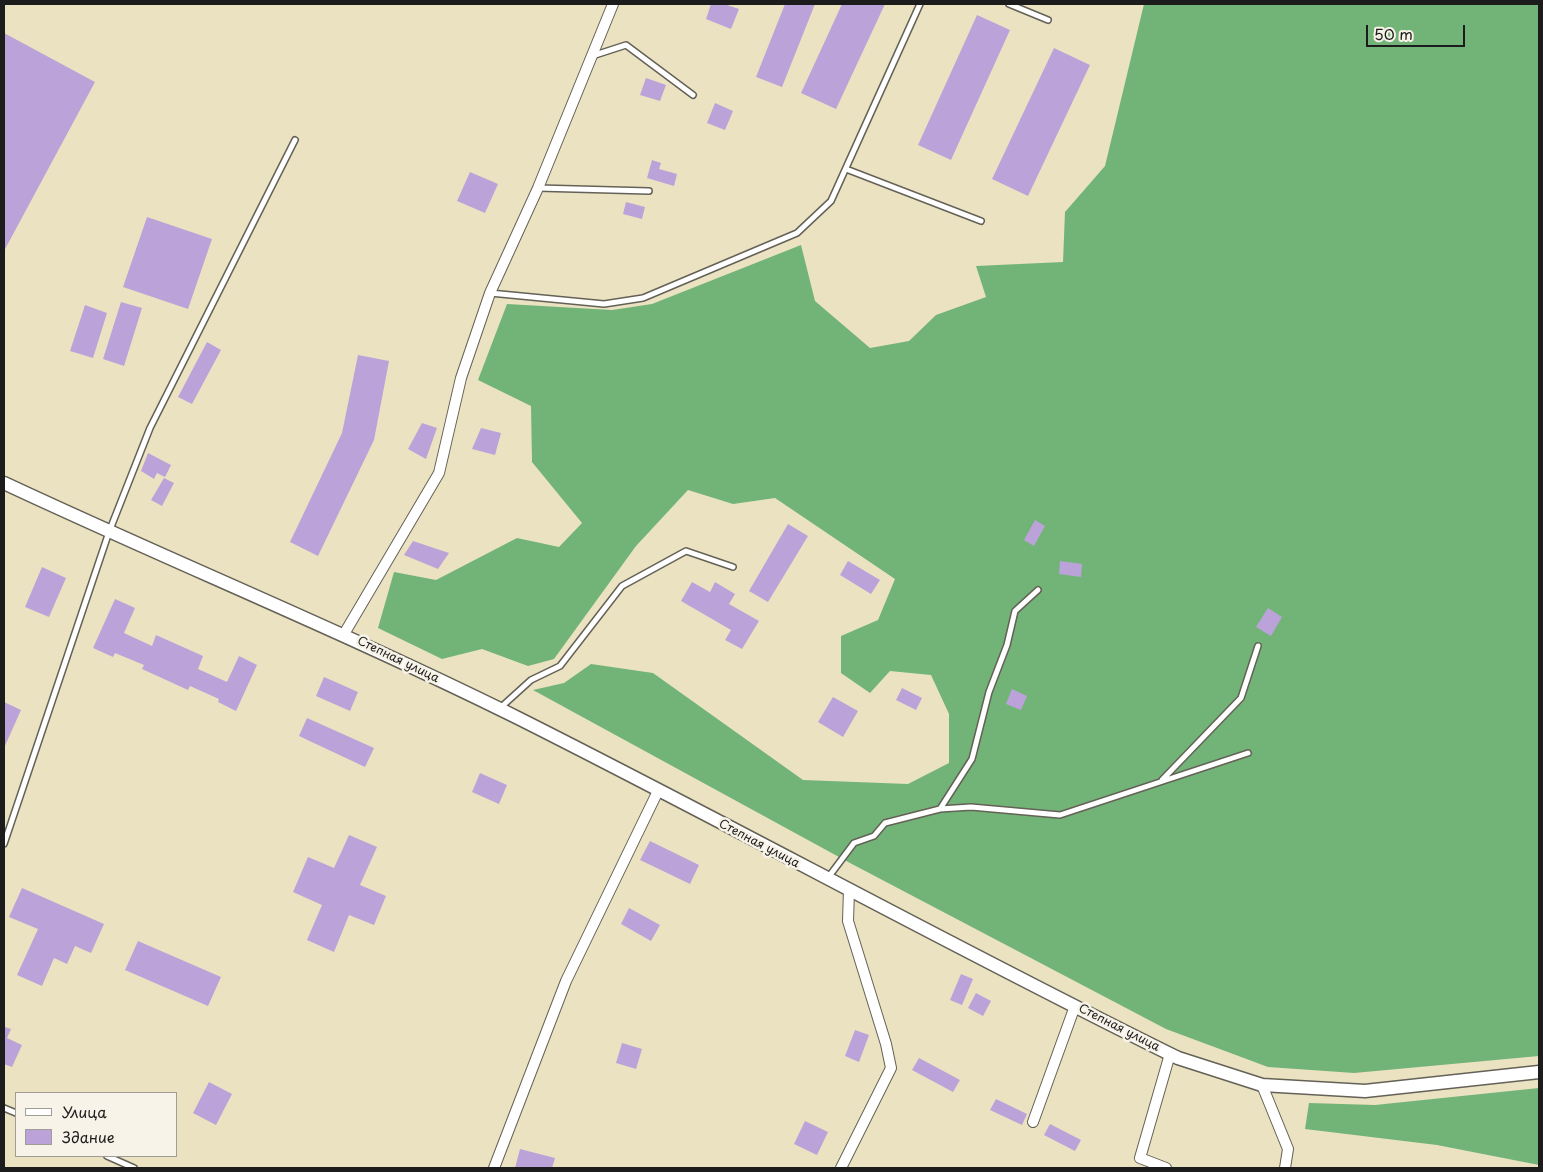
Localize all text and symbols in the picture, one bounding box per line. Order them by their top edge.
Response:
scale bar [1368,15,1467,47]
text: 50 m [1374,22,1413,45]
street label: Степная улица [355,634,441,686]
street label: Степная улица [716,817,802,871]
street label: Степная улица [1076,1001,1162,1055]
legend [15,1092,178,1157]
text: Улица [62,1100,107,1123]
text: Здание [62,1125,115,1148]

